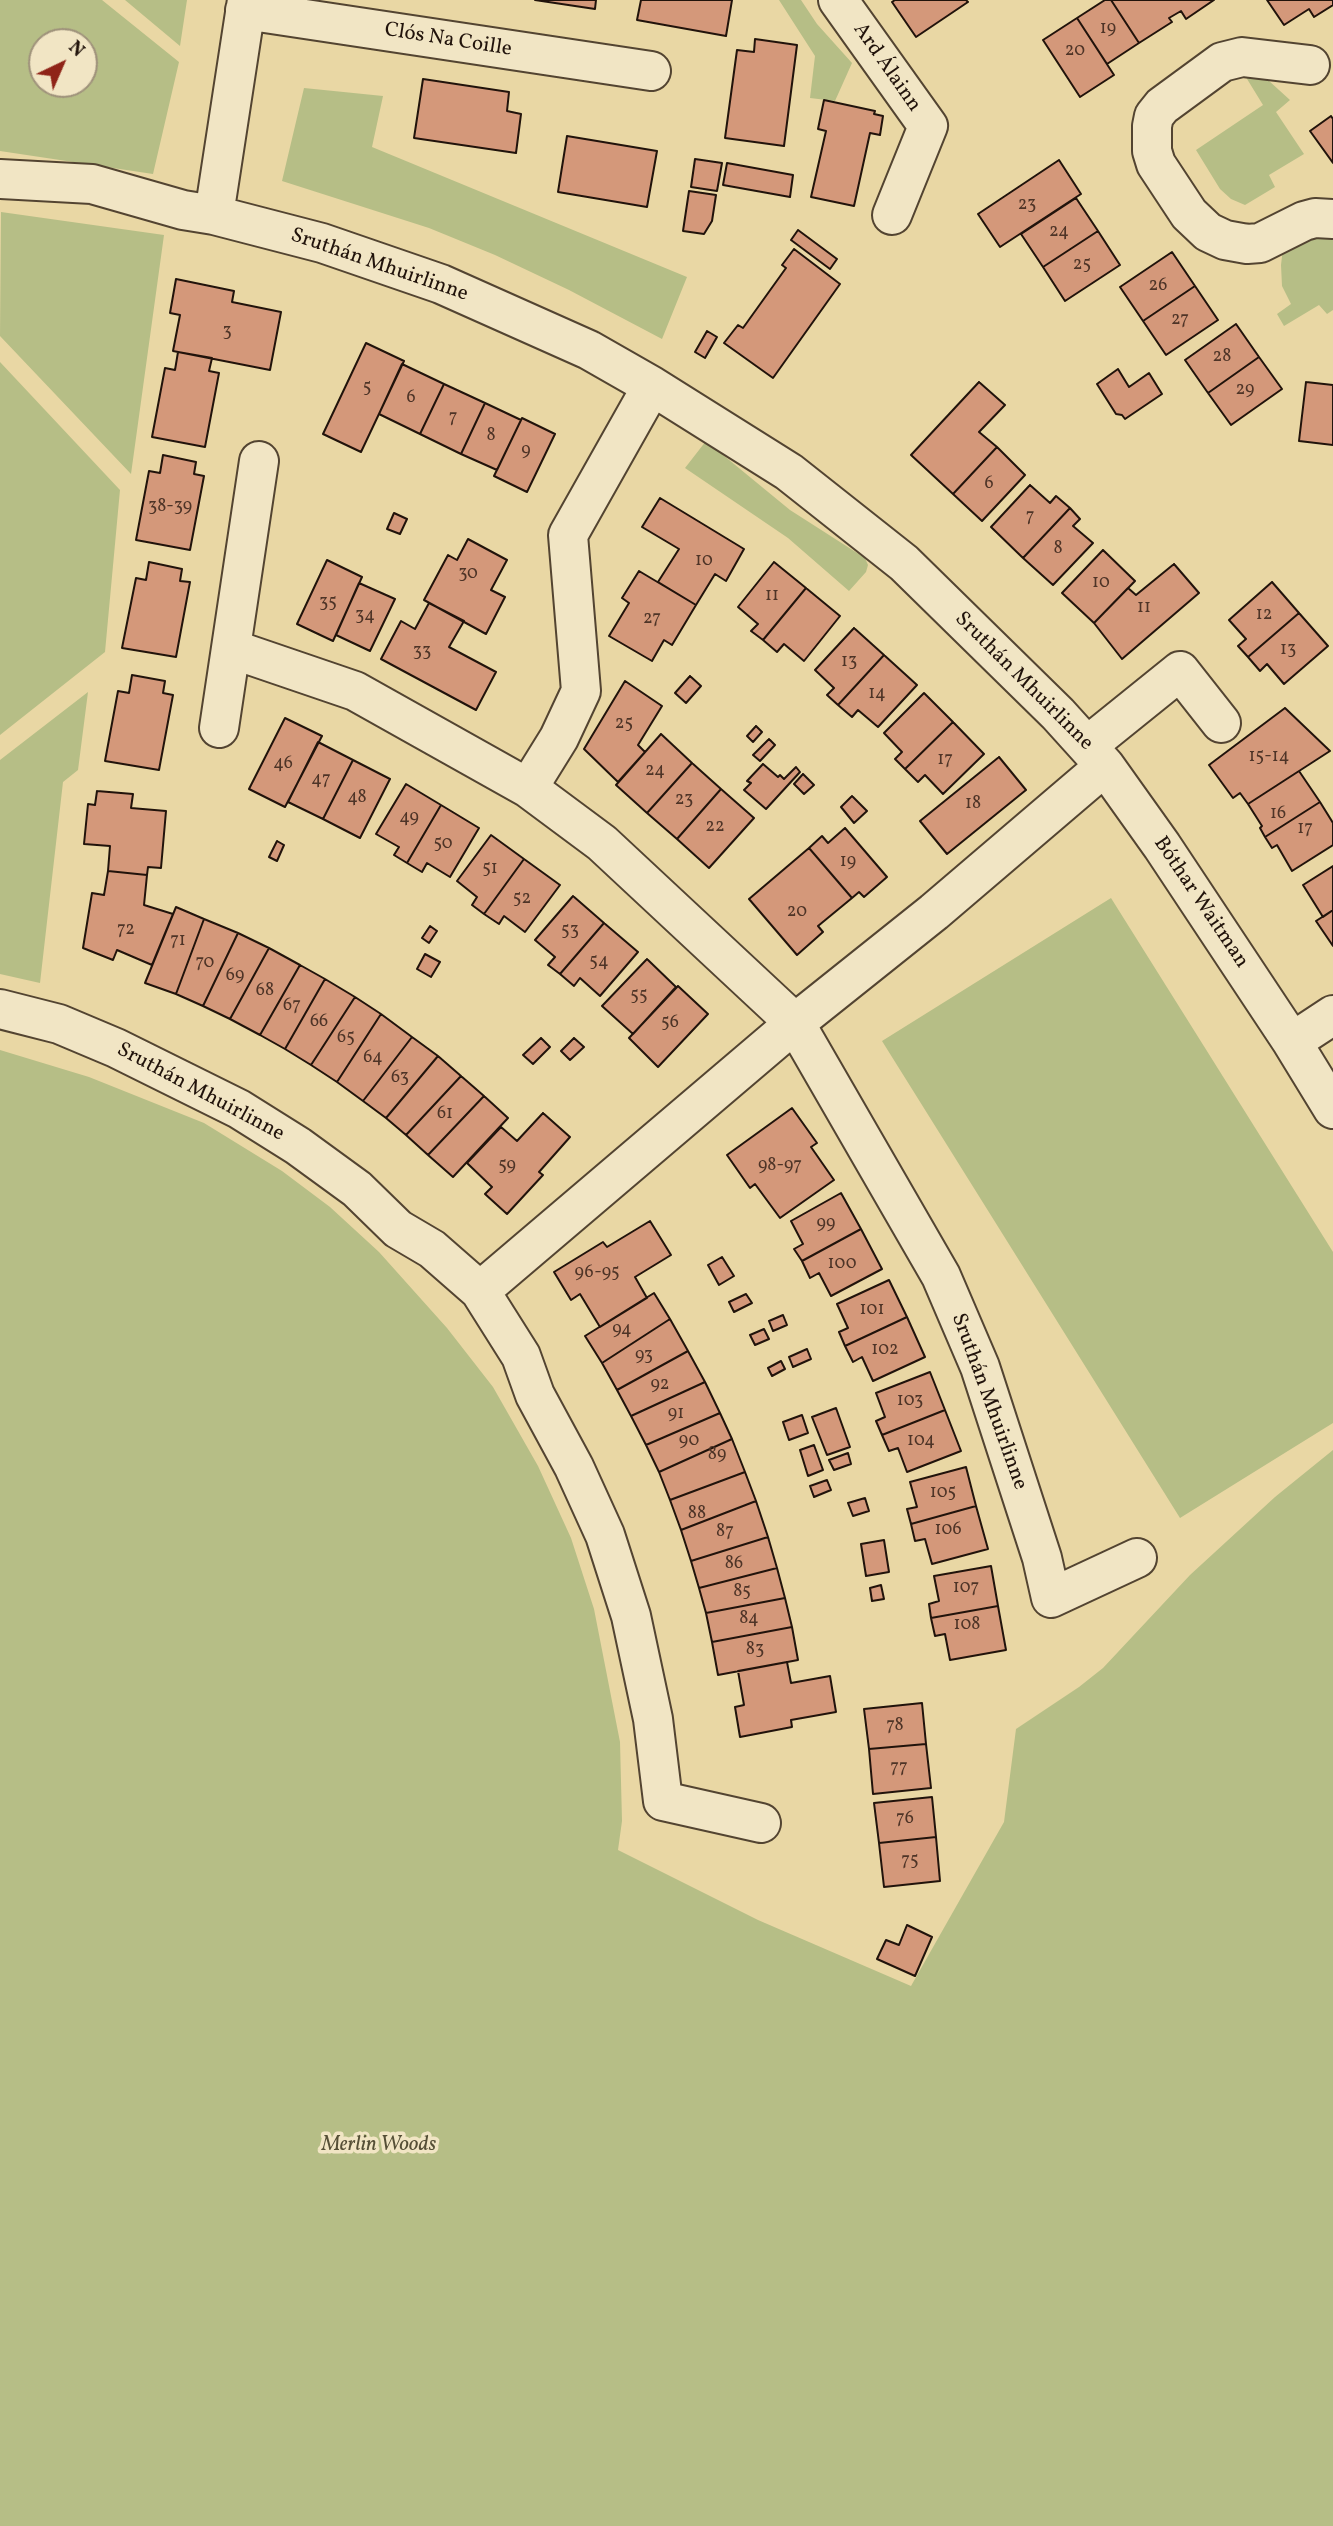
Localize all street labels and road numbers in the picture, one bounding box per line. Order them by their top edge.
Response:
street label: Clós Na Coille [383,19,513,63]
street label: Ard Álainn [846,19,926,117]
street label: Sruthán Mhuirlinne [287,224,471,308]
street label: Sruthán Mhuirlinne [948,607,1098,757]
street label: Bóthar Waitman [1147,833,1253,973]
street label: Sruthán Mhuirlinne [112,1038,288,1148]
street label: Sruthán Mhuirlinne [944,1310,1032,1494]

